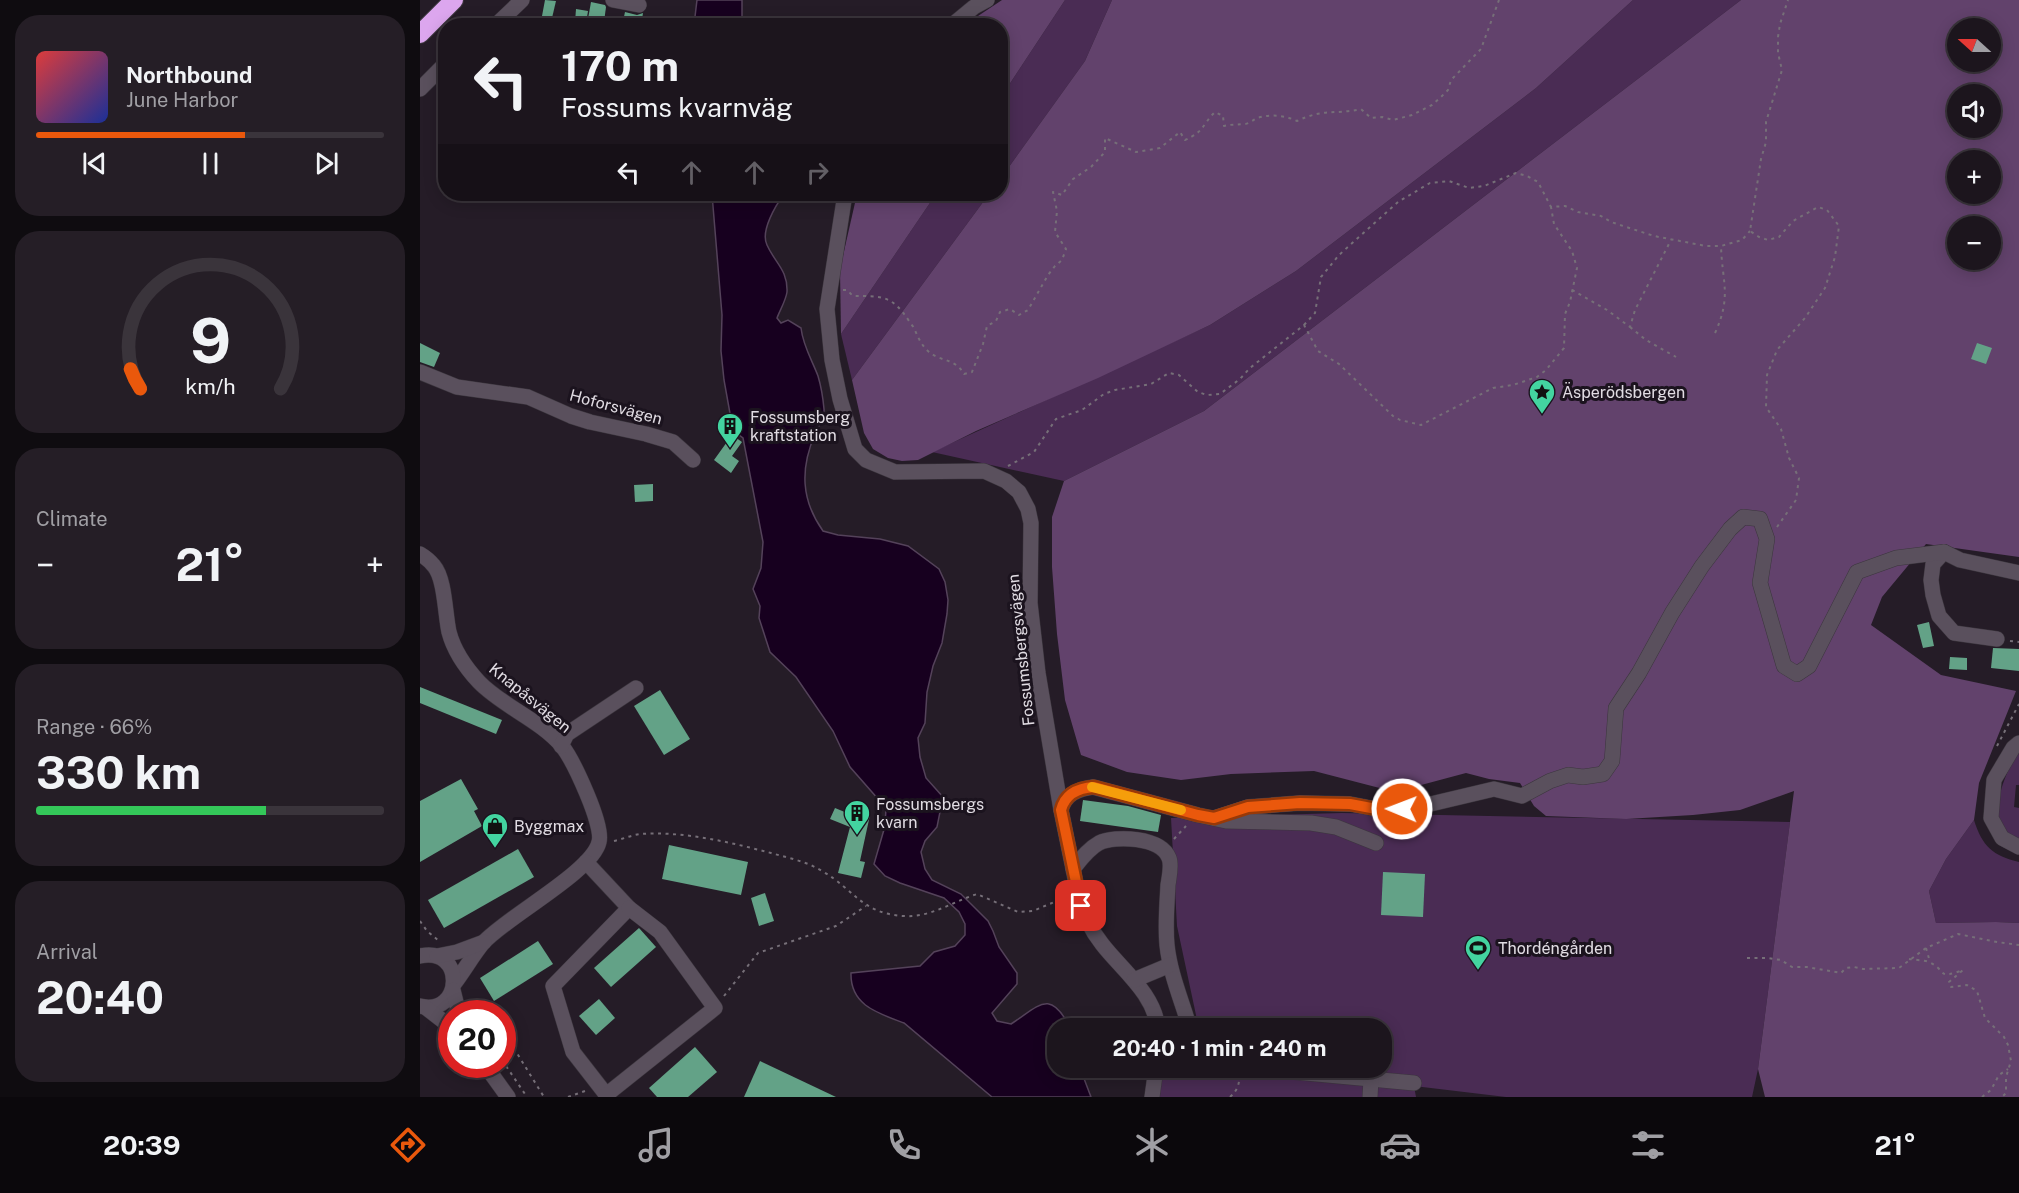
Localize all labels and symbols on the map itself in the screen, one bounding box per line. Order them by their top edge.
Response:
north arrow [1947,18,2001,72]
place icon: Äsperödsbergen [1527,377,1557,415]
place label: Äsperödsbergen [1562,382,1685,402]
street label: Hoforsvägen [568,386,664,428]
place label: Fossumsberg kraftstation [750,408,850,445]
building icon: Fossumsberg kraftstation [715,411,745,449]
street label: Fossumsbergsvägen [1004,573,1038,727]
street label: Knapåsvägen [485,659,575,737]
position arrow [1370,777,1434,841]
place label: Fossumsbergs kvarn [876,795,984,832]
building icon: Fossumsbergs kvarn [842,798,872,836]
shop icon: Byggmax [480,811,510,849]
place label: Byggmax [514,817,584,836]
pin [1055,880,1106,931]
sports icon: Thordéngården [1463,933,1493,971]
place label: Thordéngården [1498,939,1612,958]
speed limit sign: 20 [438,1000,516,1078]

